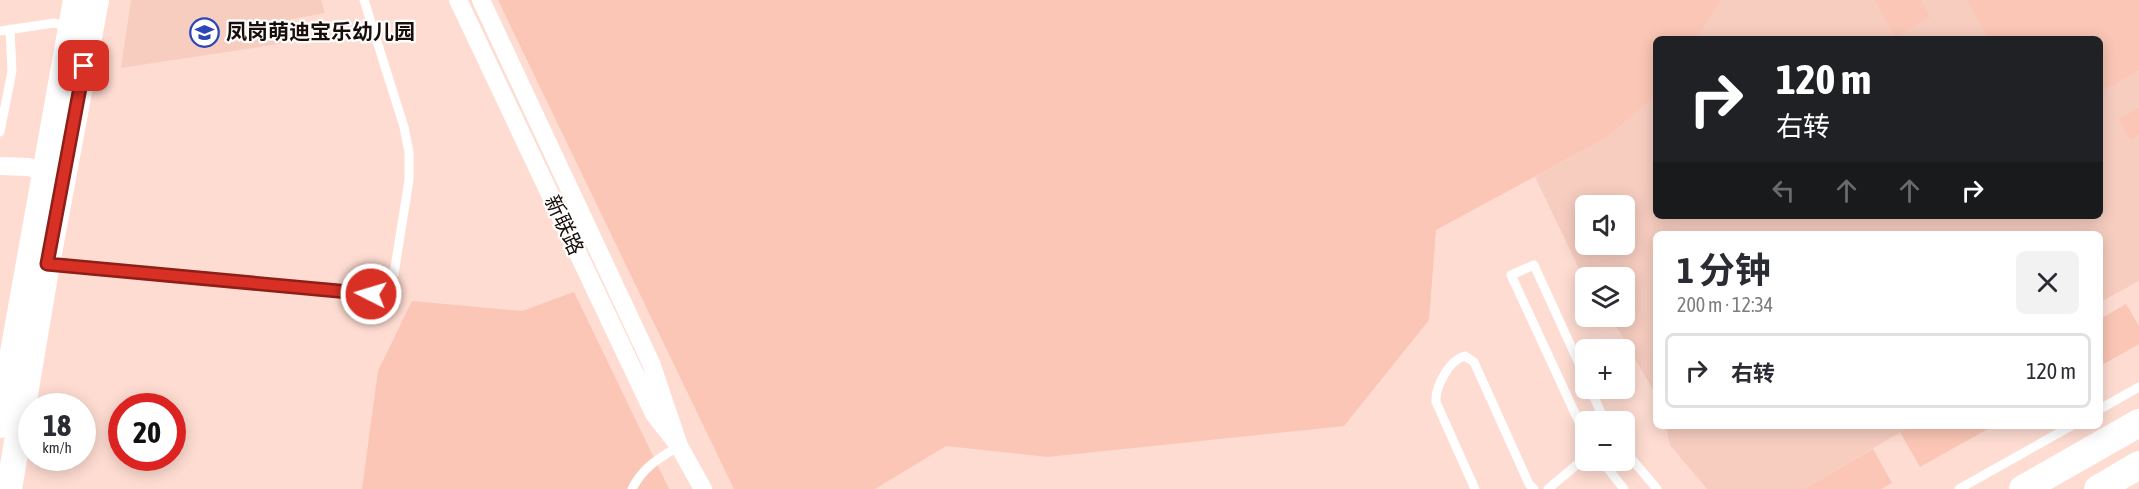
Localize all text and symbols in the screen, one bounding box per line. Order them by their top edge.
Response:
school or university icon: 凤岗萌迪宝乐幼儿园 [189,16,221,48]
place label: 凤岗萌迪宝乐幼儿园 [226,19,415,43]
pin [58,40,109,91]
icon: arrive [67,49,100,82]
text: 120 m [1776,55,1871,103]
icon: right [1677,60,1755,138]
text: 右转 [1776,111,1830,142]
icon: left [1767,174,1800,207]
icon: ahead [1830,174,1863,207]
icon: ahead [1893,174,1926,207]
icon: right [1956,174,1989,207]
street label: 新联路 [541,191,589,258]
map controls [1575,195,1635,471]
button: sound [1575,195,1635,255]
text: 1 分钟 [1677,249,1771,291]
button: close [2016,251,2079,314]
position arrow [339,262,403,326]
button: layers [1575,267,1635,327]
text: 200 m · 12:34 [1677,293,1773,316]
button: + [1575,339,1635,399]
icon: right [1680,354,1713,387]
text: 120 m [2026,358,2076,384]
text: 右转 [1731,360,1775,386]
speed limit sign: 20 [108,393,186,471]
text: 18 [43,408,71,442]
button: − [1575,411,1635,471]
text: km/h [42,439,72,456]

